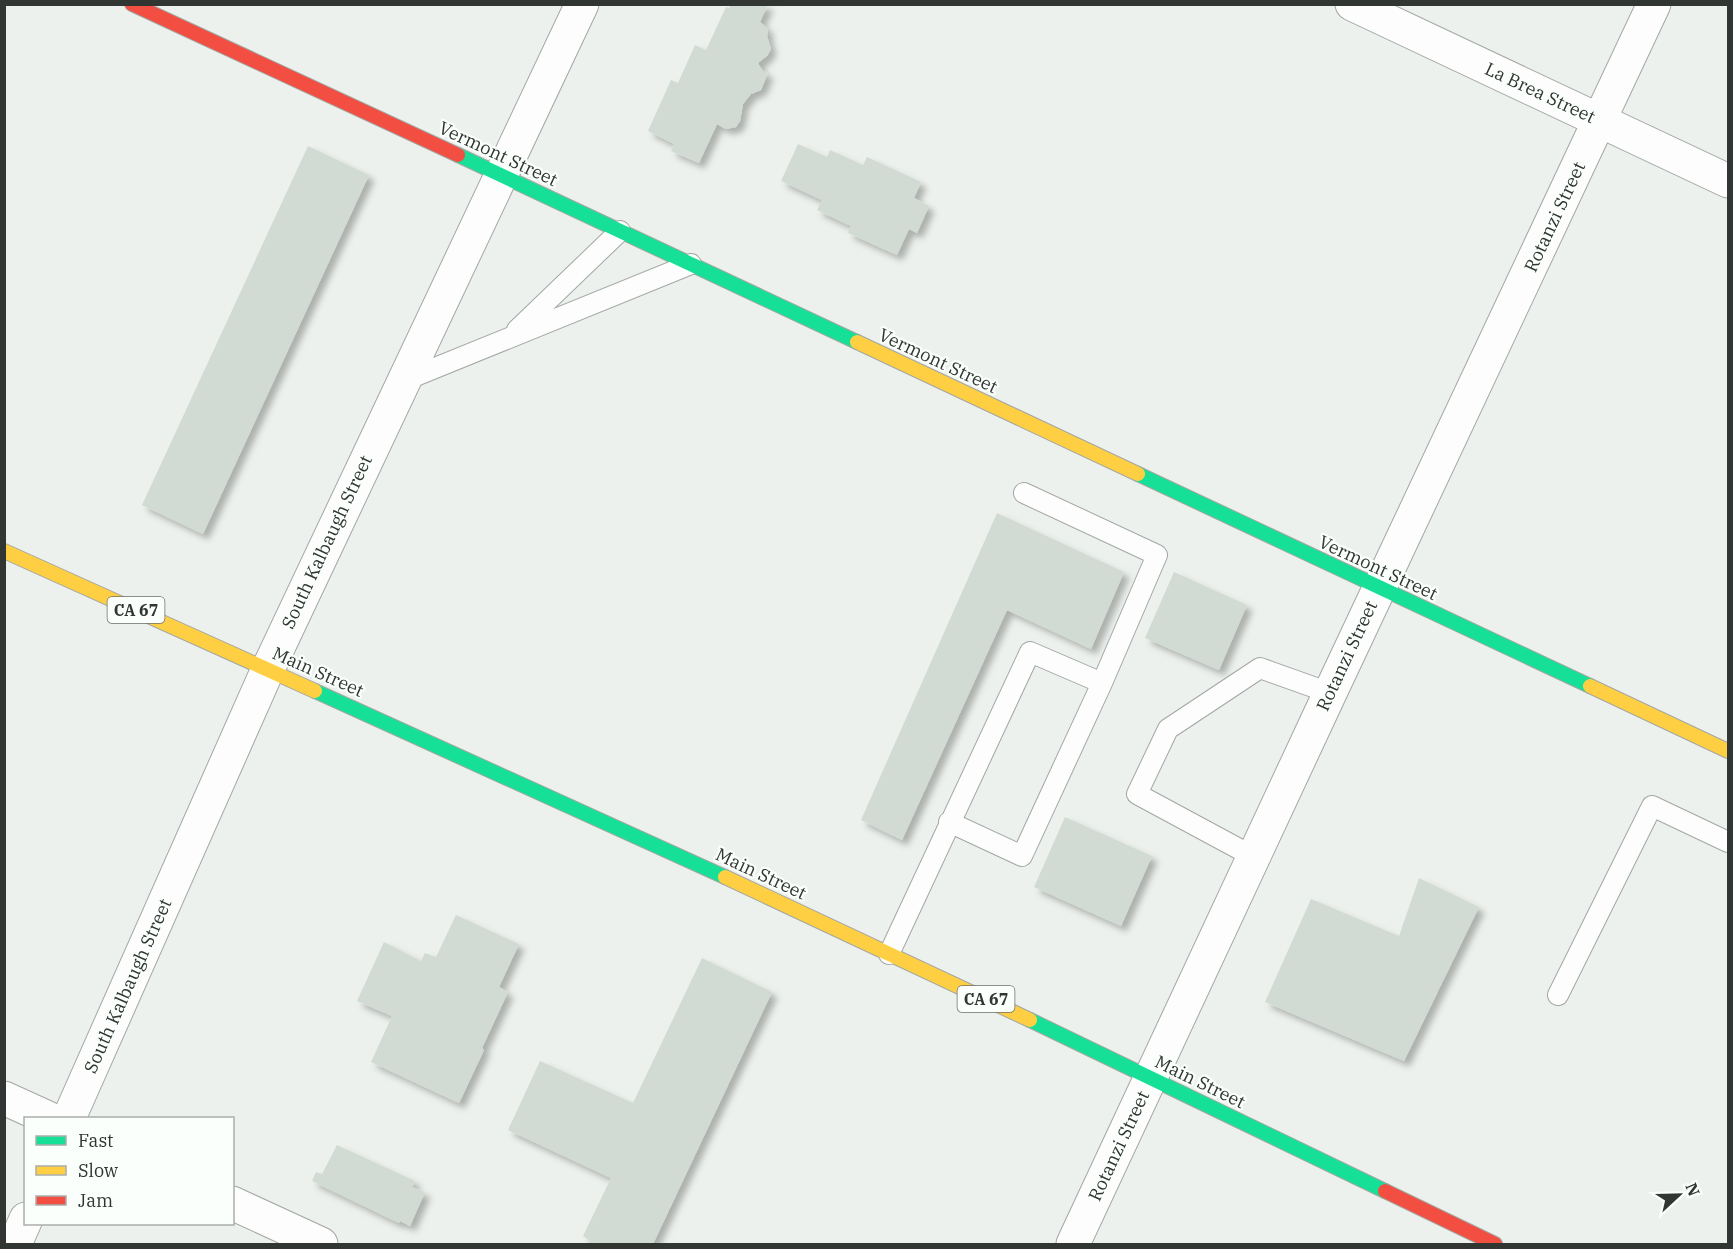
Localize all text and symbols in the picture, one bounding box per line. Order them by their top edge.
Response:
street label: La Brea Street [1481,57,1599,128]
street label: Vermont Street [435,116,561,191]
street label: Rotanzi Street [1519,158,1590,276]
street label: Vermont Street [875,323,1001,398]
street label: South Kalbaugh Street [276,451,377,632]
street label: Vermont Street [1315,530,1441,605]
road number: CA 67 [108,597,164,623]
street label: Rotanzi Street [1311,597,1382,715]
street label: Main Street [269,641,367,702]
street label: Main Street [712,843,810,905]
street label: South Kalbaugh Street [79,895,176,1077]
road number: CA 67 [958,986,1014,1012]
street label: Main Street [1151,1050,1249,1113]
street label: Rotanzi Street [1083,1087,1154,1205]
legend [24,1117,234,1225]
text: Fast [78,1129,113,1152]
text: Slow [78,1159,118,1182]
north arrow [1649,1165,1709,1225]
text: N [1681,1180,1705,1199]
text: Jam [78,1189,113,1212]

